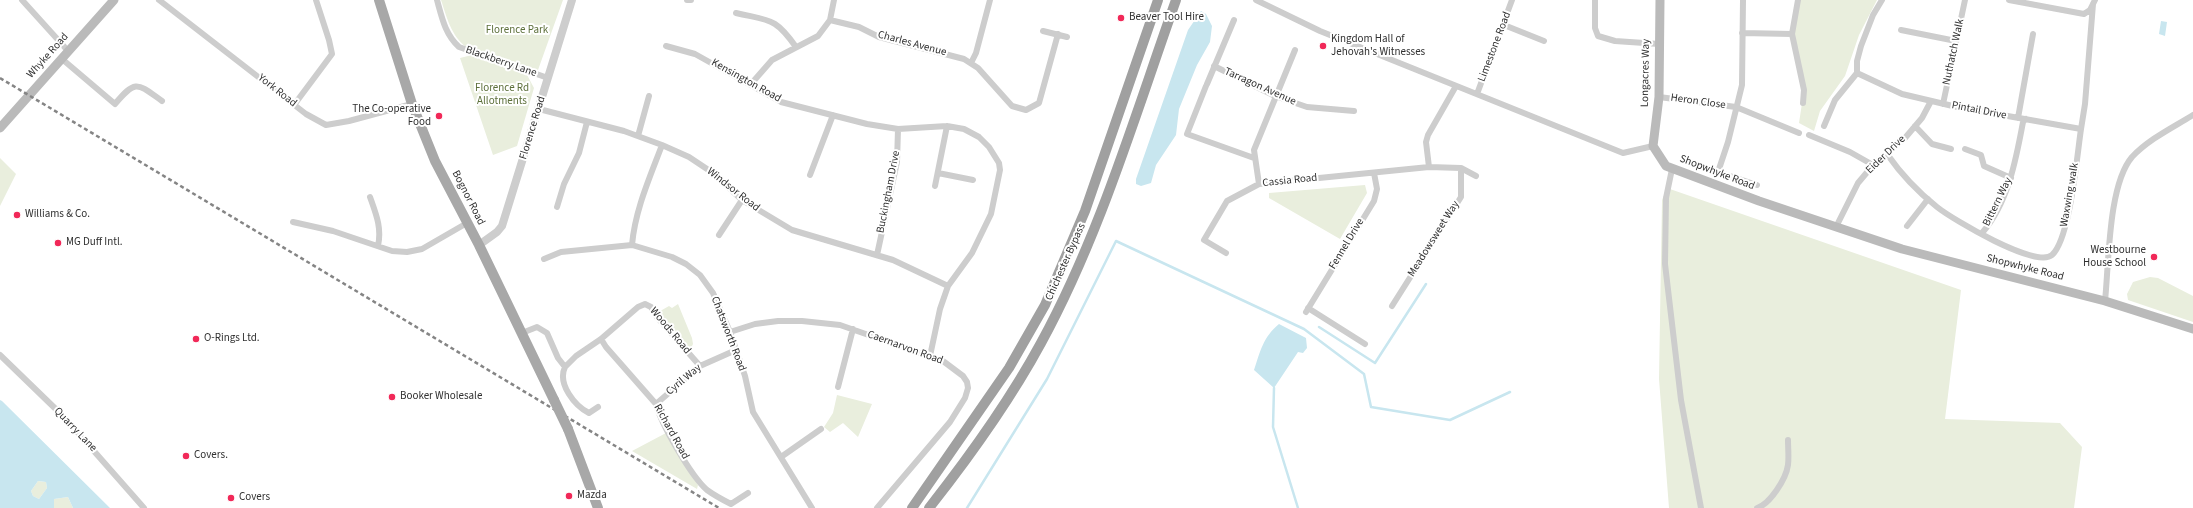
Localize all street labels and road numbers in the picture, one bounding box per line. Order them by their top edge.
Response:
street label: Limestone Road [1476,10,1514,84]
street label: Nuthatch Walk [1941,18,1967,86]
street label: Charles Avenue [876,28,948,60]
street label: Whyke Road [24,31,72,81]
street label: Longacres Way [1639,39,1653,107]
street label: Blackberry Lane [464,44,538,80]
street label: Kensington Road [709,56,783,106]
street label: Tarragon Avenue [1222,65,1298,109]
street label: York Road [255,72,299,110]
street label: Heron Close [1670,92,1726,112]
street label: Florence Road [517,95,549,161]
street label: Pintail Drive [1950,99,2008,123]
street label: Eider Drive [1863,133,1909,177]
street label: Buckingham Drive [875,150,903,234]
street label: Shopwhyke Road [1678,153,1756,193]
street label: Waxwing walk [2058,162,2082,228]
street label: Windsor Road [704,165,762,215]
street label: Bognor Road [449,168,487,228]
street label: Cassia Road [1262,172,1318,190]
street label: Bittern Way [1980,175,2016,229]
street label: Meadowsweet Way [1405,199,1463,279]
street label: Fennel Drive [1327,216,1367,272]
street label: Chichester Bypass [1043,221,1089,303]
street label: Shopwhyke Road [1985,252,2065,284]
street label: Chatsworth Road [708,295,748,373]
street label: Woods Road [647,305,693,357]
street label: Caernarvon Road [865,328,945,368]
street label: Cyril Way [664,361,704,399]
street label: Richard Road [650,402,692,462]
street label: Quarry Lane [51,405,99,455]

